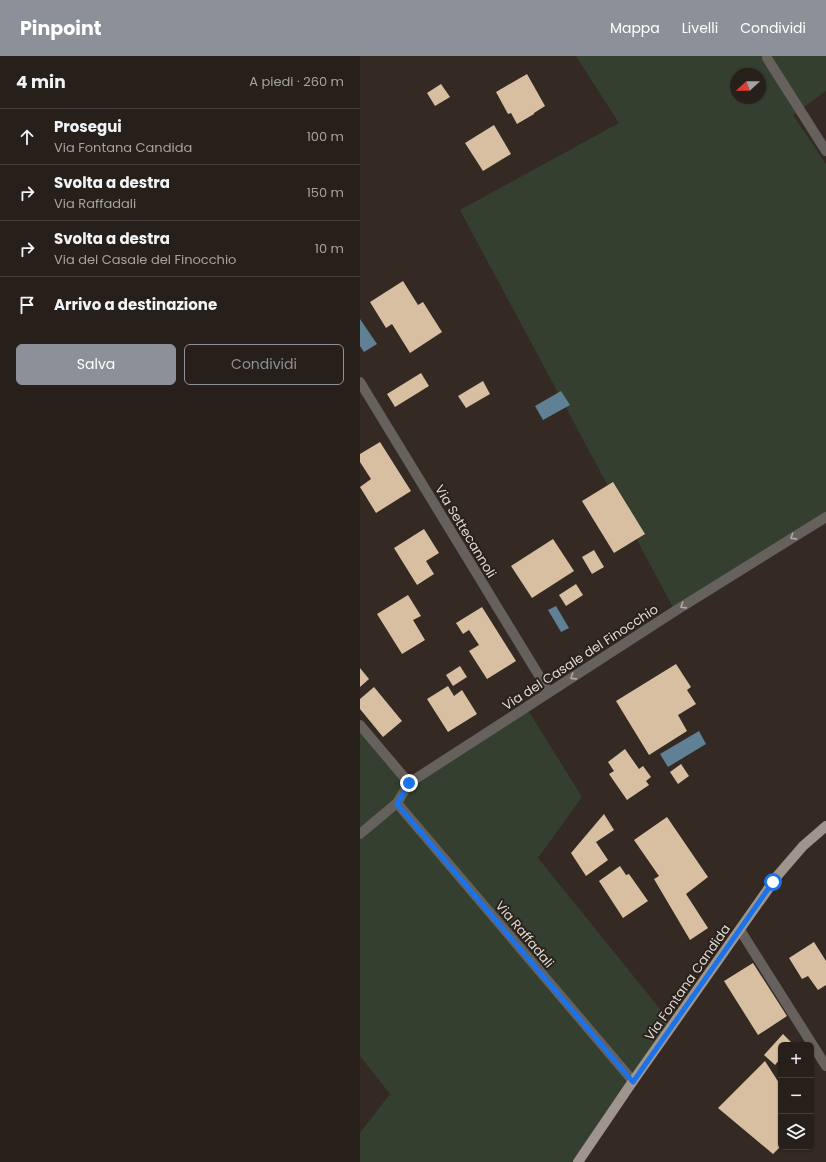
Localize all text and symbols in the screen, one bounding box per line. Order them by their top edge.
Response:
text: Pinpoint [20,15,101,42]
text: Mappa [610,18,660,38]
text: Livelli [682,18,718,38]
text: Condividi [740,18,806,38]
north arrow [730,68,766,104]
text: 4 min [16,70,66,94]
text: A piedi · 260 m [249,72,344,91]
text: Prosegui [54,116,122,137]
icon: ahead [16,126,38,148]
text: 100 m [307,127,344,146]
text: Via Fontana Candida [54,138,192,157]
text: Svolta a destra [54,172,170,193]
icon: right [16,182,38,204]
text: 150 m [307,183,344,202]
text: Via Raffadali [54,194,136,213]
text: Svolta a destra [54,228,170,249]
icon: right [16,238,38,260]
text: 10 m [315,239,344,258]
text: Via del Casale del Finocchio [54,250,236,269]
icon: arrive [16,294,38,316]
text: Arrivo a destinazione [54,294,217,315]
button: Salva [16,344,176,385]
button: Condividi [184,344,344,385]
street label: Via Settecannoli [430,481,501,581]
one-way arrow [790,533,797,540]
street label: Via del Casale del Finocchio [499,600,662,715]
one-way arrow [680,602,687,609]
one-way arrow [571,672,578,679]
route end [400,774,418,792]
route start [764,873,782,891]
street label: Via Raffadali [491,897,558,972]
street label: Via Fontana Candida [640,920,735,1044]
map controls [778,1042,814,1150]
button: + [778,1042,814,1078]
button: − [778,1078,814,1114]
button: layers [778,1114,814,1150]

